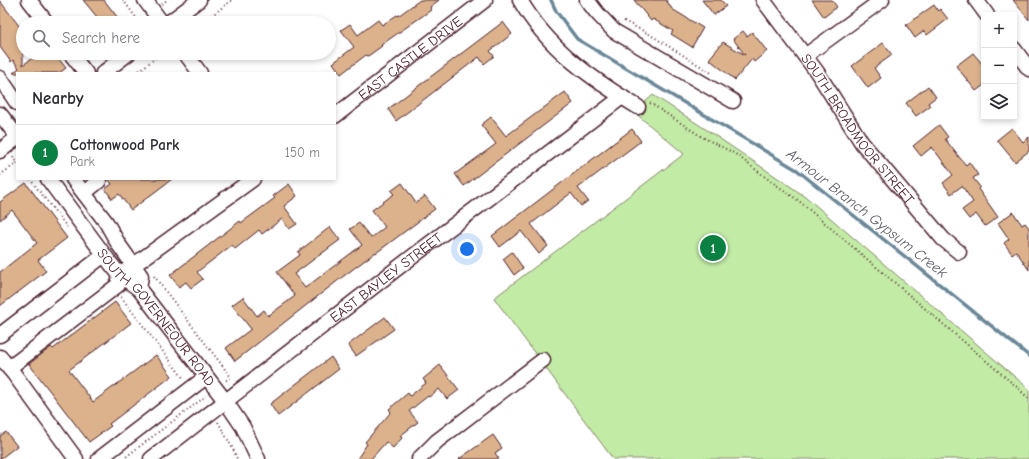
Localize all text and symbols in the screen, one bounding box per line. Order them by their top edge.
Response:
street label: EAST CASTLE DRIVE [355,12,466,103]
map controls [981,12,1017,120]
button: + [981,12,1017,48]
search box [16,16,336,60]
icon: search [30,27,52,49]
text: Search here [62,29,140,47]
button: − [981,48,1017,84]
street label: SOUTH BROADMOOR STREET [798,50,919,208]
button: layers [981,84,1017,120]
text: Nearby [32,89,83,108]
text: Cottonwood Park [70,136,179,154]
water label: Armour Branch Gypsum Creek [782,144,952,282]
text: 1 [42,145,48,160]
text: 150 m [285,145,320,160]
text: Park [70,154,95,169]
street label: EAST BAYLEY STREET [327,228,446,326]
pin: 1 [700,233,726,263]
your location [457,239,477,259]
street label: SOUTH GOVERNEOUR ROAD [94,245,219,389]

